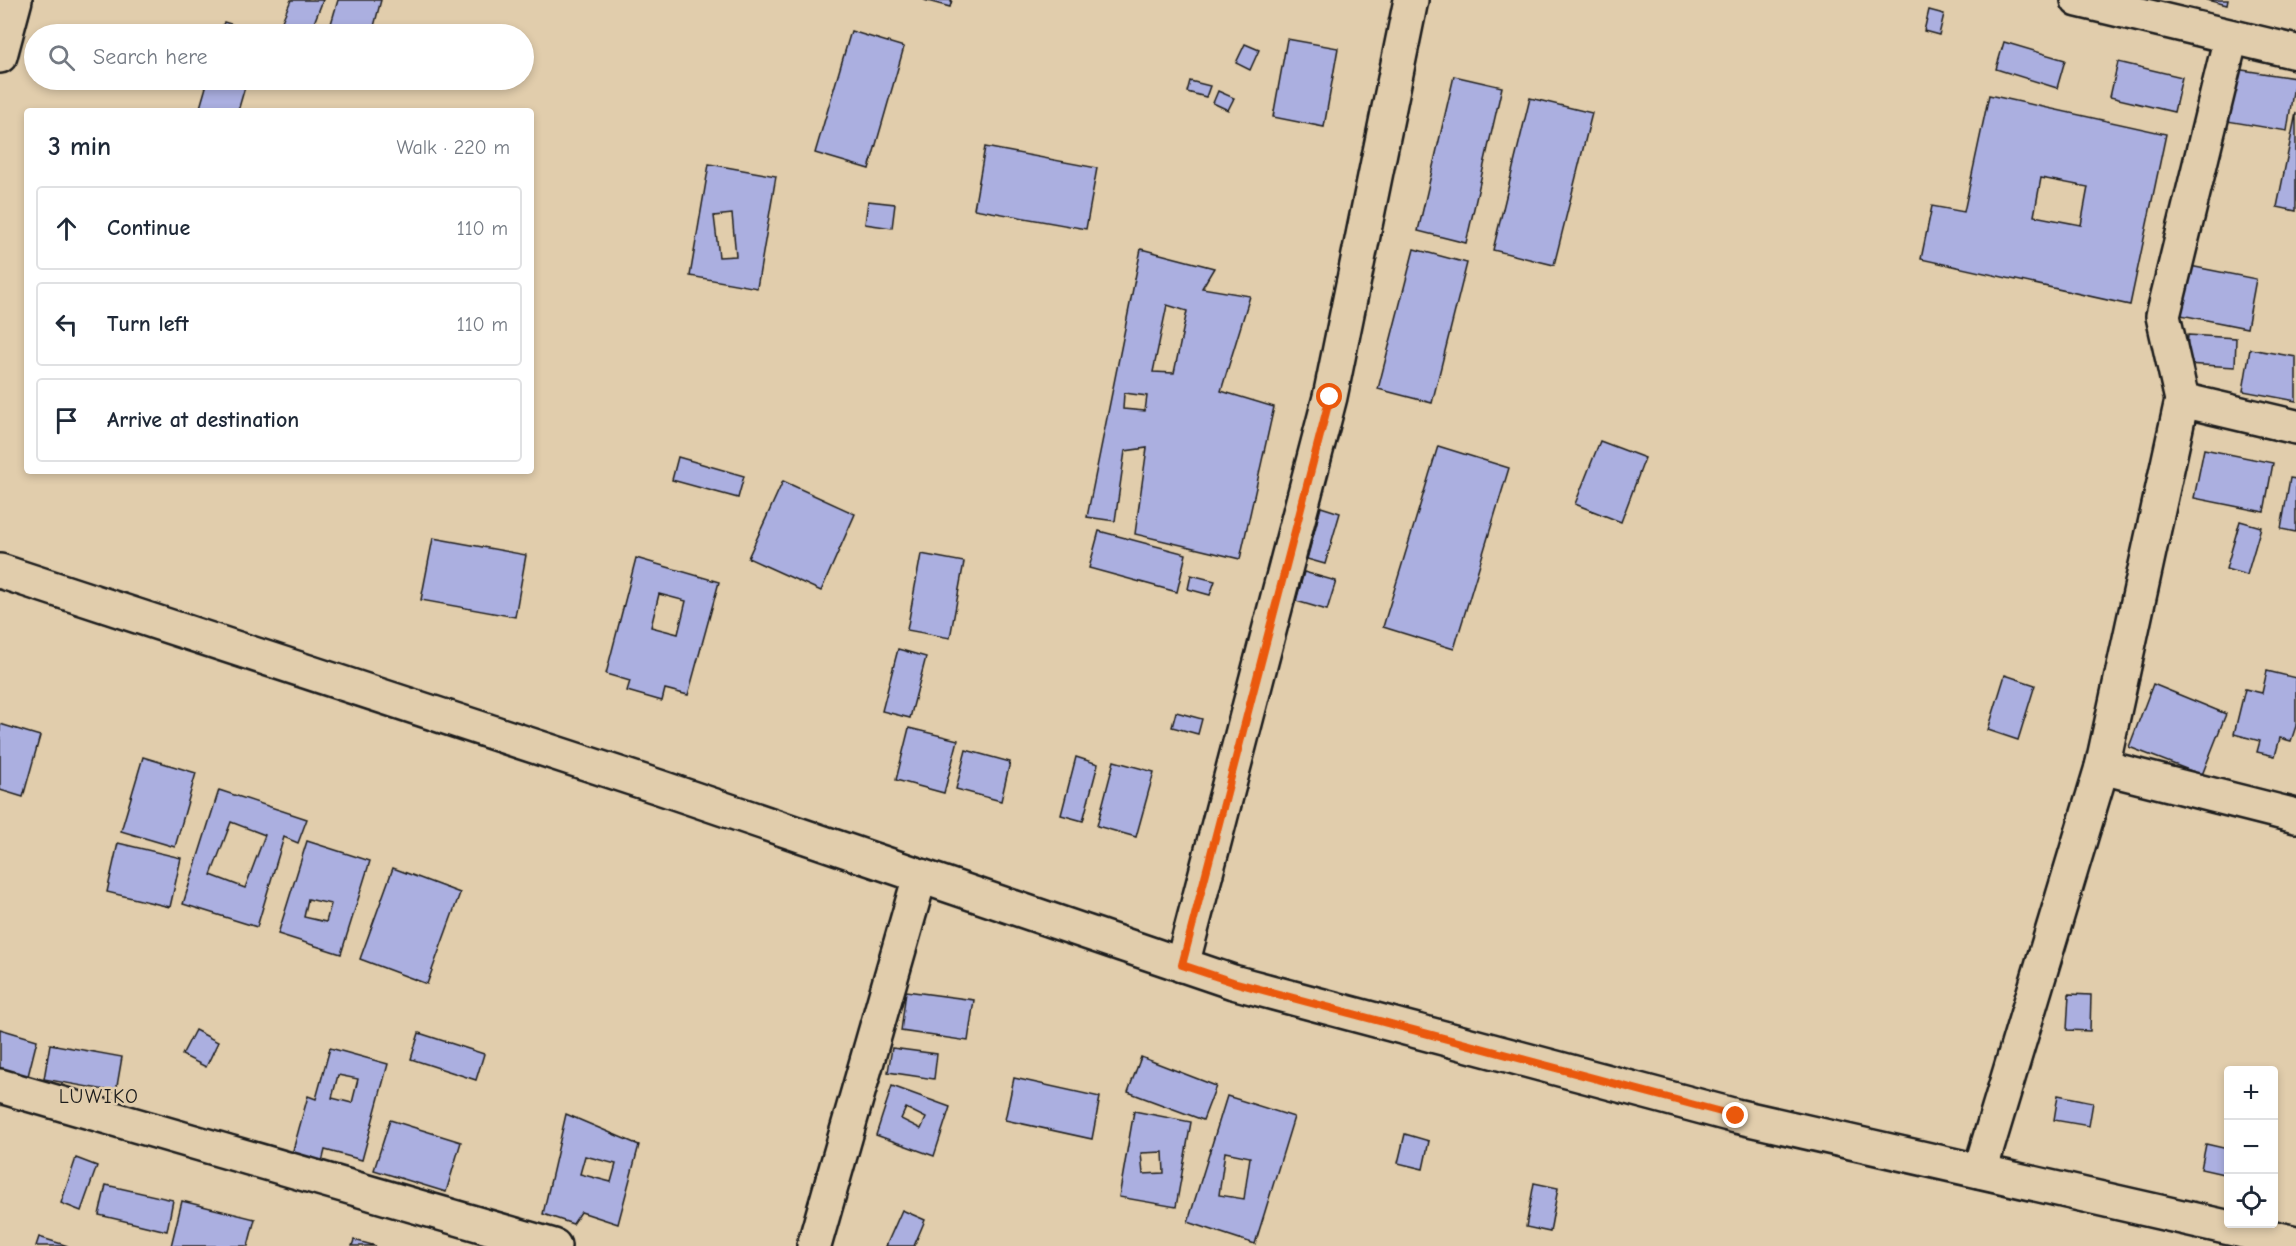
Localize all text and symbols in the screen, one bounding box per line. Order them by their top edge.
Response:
search box [24,24,534,90]
icon: search [45,41,78,74]
text: Search here [93,44,208,70]
text: 3 min [48,132,111,162]
text: Walk · 220 m [396,136,510,159]
icon: ahead [50,212,83,245]
text: Continue [107,215,190,241]
text: 110 m [457,217,508,240]
icon: left [50,308,83,341]
text: Turn left [107,311,189,337]
text: 110 m [457,313,508,336]
route start [1316,383,1342,409]
icon: arrive [50,404,83,437]
text: Arrive at destination [107,407,299,433]
map controls [2224,1066,2278,1228]
button: + [2224,1066,2278,1120]
district label: LUWIKO [59,1085,139,1108]
route end [1722,1102,1748,1128]
button: − [2224,1120,2278,1174]
button: locate [2224,1174,2278,1228]

